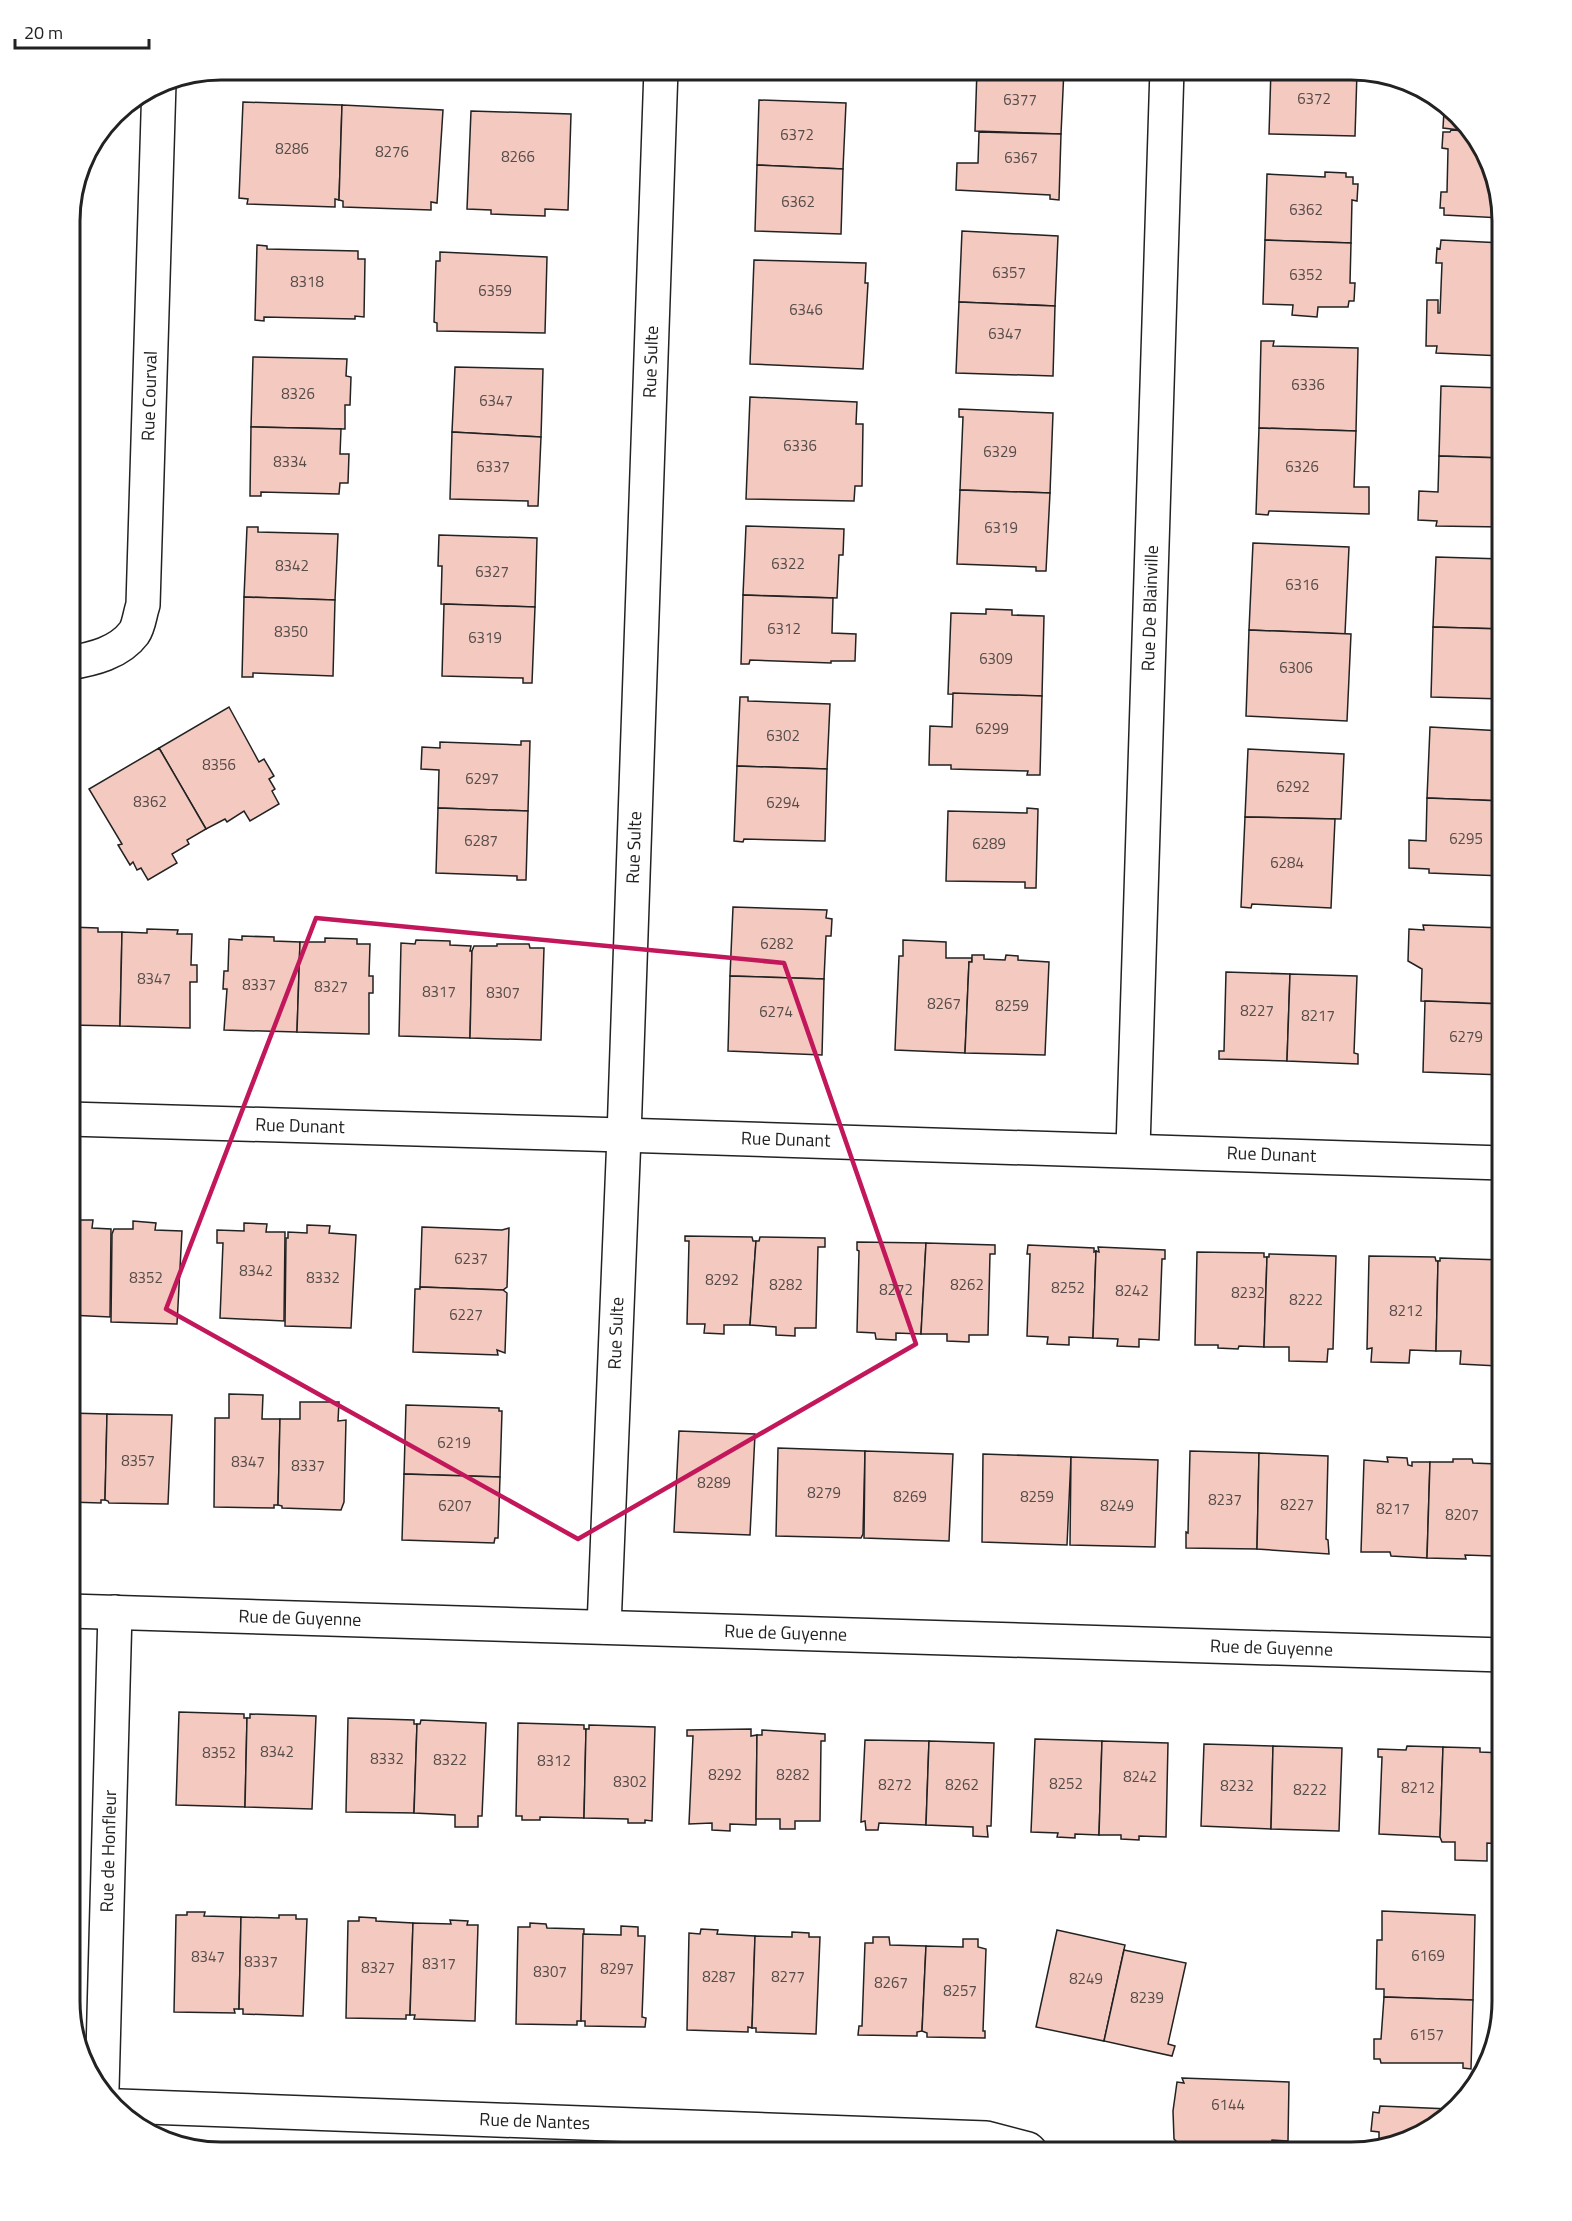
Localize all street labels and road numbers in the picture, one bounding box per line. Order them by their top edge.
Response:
street label: Rue Sulte [636,325,665,399]
street label: Rue Courval [134,350,164,442]
street label: Rue De Blainville [1134,545,1165,672]
street label: Rue Sulte [619,811,648,884]
street label: Rue Dunant [255,1111,346,1140]
street label: Rue Dunant [741,1124,832,1154]
street label: Rue Dunant [1226,1139,1317,1169]
street label: Rue Sulte [601,1296,630,1370]
street label: Rue de Guyenne [238,1602,362,1633]
street label: Rue de Guyenne [724,1617,848,1648]
street label: Rue de Guyenne [1210,1632,1333,1663]
street label: Rue de Honfleur [93,1789,123,1913]
street label: Rue de Nantes [479,2105,591,2136]

